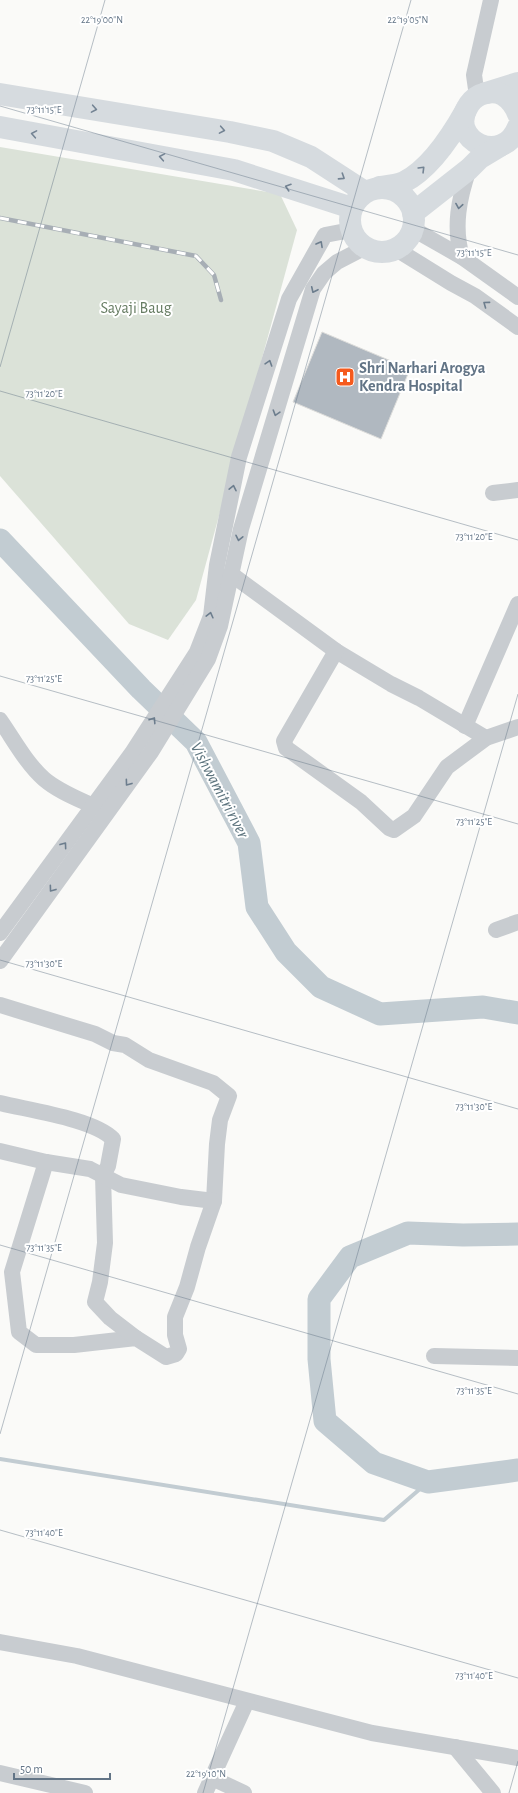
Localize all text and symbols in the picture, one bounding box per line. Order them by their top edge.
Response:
text: 22°19'00"N [81,15,123,25]
text: 22°19'05"N [388,15,428,25]
one-way arrow [91,104,97,113]
text: 73°11'15"E [27,105,62,115]
one-way arrow [219,126,225,134]
one-way arrow [31,130,37,138]
one-way arrow [159,153,165,162]
one-way arrow [417,166,425,174]
one-way arrow [338,172,345,180]
one-way arrow [285,183,292,192]
one-way arrow [455,203,463,210]
one-way arrow [315,241,323,248]
text: 73°11'15"E [457,248,492,258]
one-way arrow [311,286,319,293]
park label: Sayaji Baug [100,300,172,317]
one-way arrow [484,302,491,309]
one-way arrow [264,360,273,367]
place label: Shri Narhari Arogya Kendra Hospital [359,360,486,394]
hospital icon: Shri Narhari Arogya Kendra Hospital [334,366,356,388]
text: 73°11'20"E [25,389,63,399]
one-way arrow [272,410,281,417]
one-way arrow [228,485,236,491]
text: 73°11'20"E [455,532,493,542]
one-way arrow [236,535,244,541]
one-way arrow [205,612,214,619]
text: 73°11'25"E [26,674,62,684]
one-way arrow [148,717,156,724]
water label: Vishwamitri river [188,739,253,841]
one-way arrow [126,779,133,786]
text: 73°11'25"E [456,817,492,827]
one-way arrow [59,843,66,850]
one-way arrow [49,885,57,892]
text: 73°11'30"E [26,959,63,969]
text: 73°11'30"E [456,1102,493,1112]
text: 73°11'35"E [26,1243,62,1253]
text: 73°11'35"E [456,1386,492,1396]
text: 73°11'40"E [25,1528,63,1538]
text: 73°11'40"E [455,1671,493,1681]
scale bar [14,1755,110,1781]
text: 50 m [20,1763,43,1775]
text: 22°19'10"N [186,1769,226,1779]

